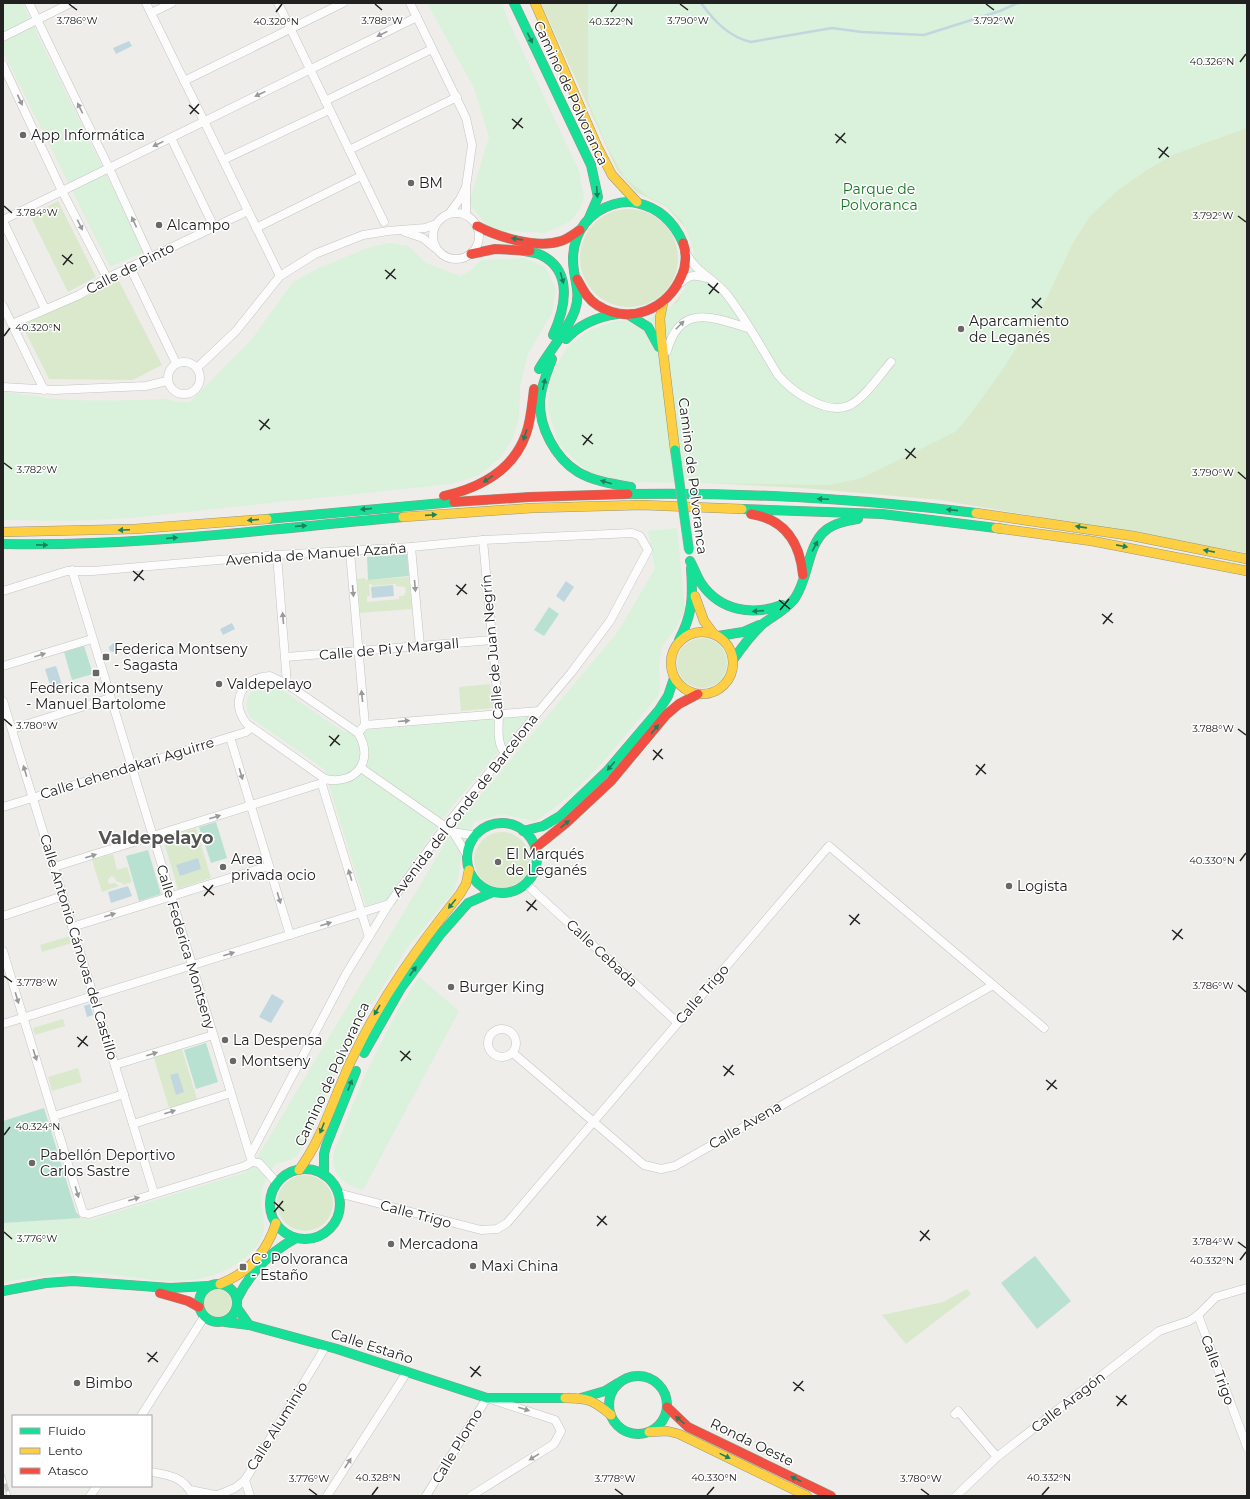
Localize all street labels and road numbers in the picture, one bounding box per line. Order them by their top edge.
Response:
street label: Camino de Polvoranca [530,18,612,168]
street label: Calle de Pinto [83,238,177,298]
street label: Camino de Polvoranca [674,397,712,555]
street label: Avenida de Manuel Azaña [225,539,407,569]
street label: Calle de Juan Negrín [477,574,507,720]
street label: Calle de Pi y Margall [318,634,460,664]
street label: Avenida del Conde de Barcelona [388,710,542,900]
street label: Calle Lehendakari Aguirre [38,733,216,803]
street label: Calle Antonio Cánovas del Castillo [36,832,122,1062]
street label: Calle Federica Montseny [152,863,220,1032]
street label: Calle Cebada [562,915,642,991]
street label: Calle Trigo [671,960,733,1028]
street label: Camino de Polvoranca [291,999,373,1149]
street label: Calle Avena [705,1097,785,1153]
street label: Calle Trigo [378,1196,454,1232]
street label: Calle Estaño [328,1324,416,1368]
street label: Calle Trigo [1197,1333,1239,1408]
street label: Calle Aragón [1027,1368,1109,1436]
street label: Calle Aluminio [242,1378,312,1474]
street label: Calle Plomo [428,1405,486,1487]
street label: Ronda Oeste [707,1414,797,1470]

